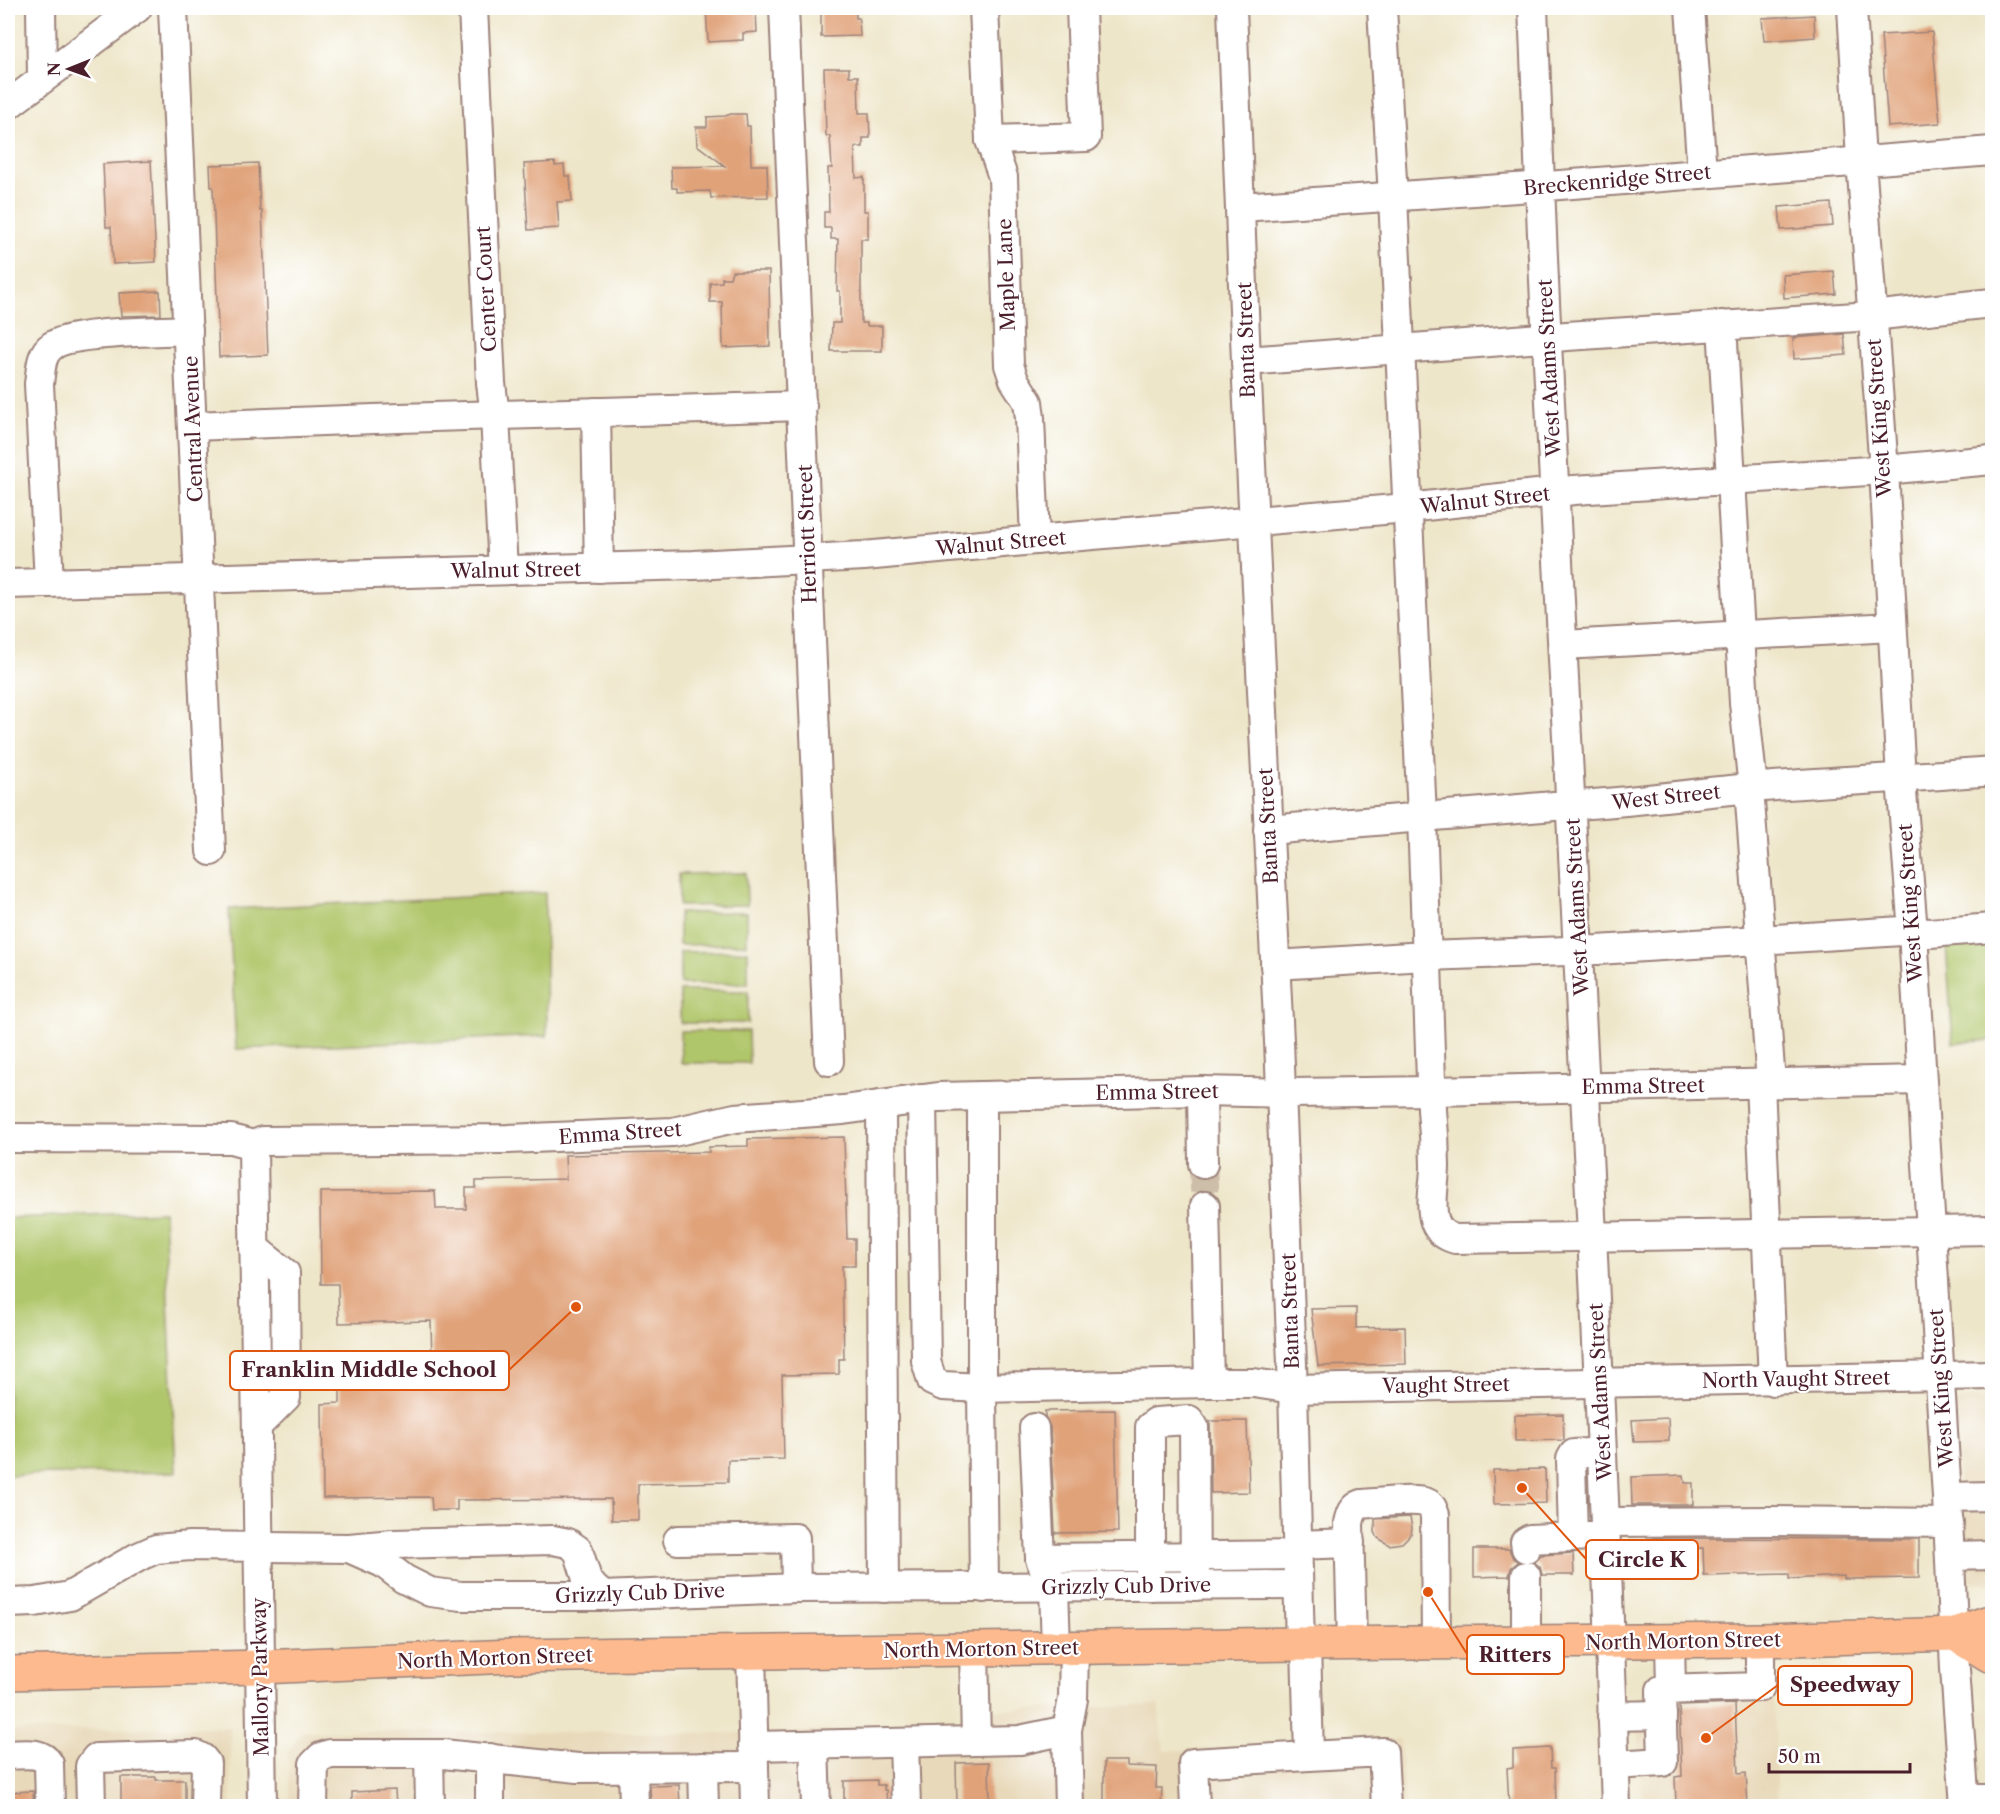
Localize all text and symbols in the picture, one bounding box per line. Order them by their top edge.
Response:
north arrow [39,39,99,99]
text: N [44,62,64,76]
street label: Breckenridge Street [1522,160,1712,200]
street label: Maple Lane [992,218,1020,332]
street label: Center Court [471,225,501,353]
street label: West Adams Street [1532,278,1566,459]
street label: Banta Street [1232,281,1260,399]
street label: West King Street [1861,338,1897,499]
street label: Central Avenue [178,355,208,503]
street label: Herriott Street [793,464,821,604]
street label: Walnut Street [1418,481,1551,519]
street label: Walnut Street [934,525,1067,561]
street label: Walnut Street [450,557,581,583]
street label: Banta Street [1253,767,1283,885]
street label: West Street [1610,779,1721,815]
street label: West Adams Street [1560,817,1594,998]
street label: West King Street [1892,823,1928,984]
street label: Emma Street [1581,1073,1705,1099]
street label: Emma Street [1095,1079,1219,1105]
street label: Emma Street [558,1117,682,1149]
street label: Banta Street [1276,1252,1304,1370]
street label: West Adams Street [1583,1302,1617,1483]
street label: West King Street [1923,1308,1959,1469]
callout: Franklin Middle School [230,1351,509,1390]
text: Franklin Middle School [241,1357,497,1382]
street label: North Vaught Street [1702,1365,1890,1393]
street label: Vaught Street [1381,1372,1510,1398]
callout: Circle K [1586,1540,1698,1579]
text: Circle K [1598,1547,1687,1572]
street label: Grizzly Cub Drive [1041,1573,1211,1599]
street label: Grizzly Cub Drive [555,1578,725,1608]
street label: Mallory Parkway [247,1596,273,1757]
street label: North Morton Street [1585,1627,1781,1655]
street label: North Morton Street [883,1635,1079,1663]
callout: Ritters [1467,1635,1564,1674]
text: Ritters [1478,1642,1552,1667]
street label: North Morton Street [397,1643,593,1673]
callout: Speedway [1778,1666,1912,1705]
text: Speedway [1790,1672,1901,1697]
scale bar [1769,1736,1910,1774]
text: 50 m [1778,1746,1821,1768]

